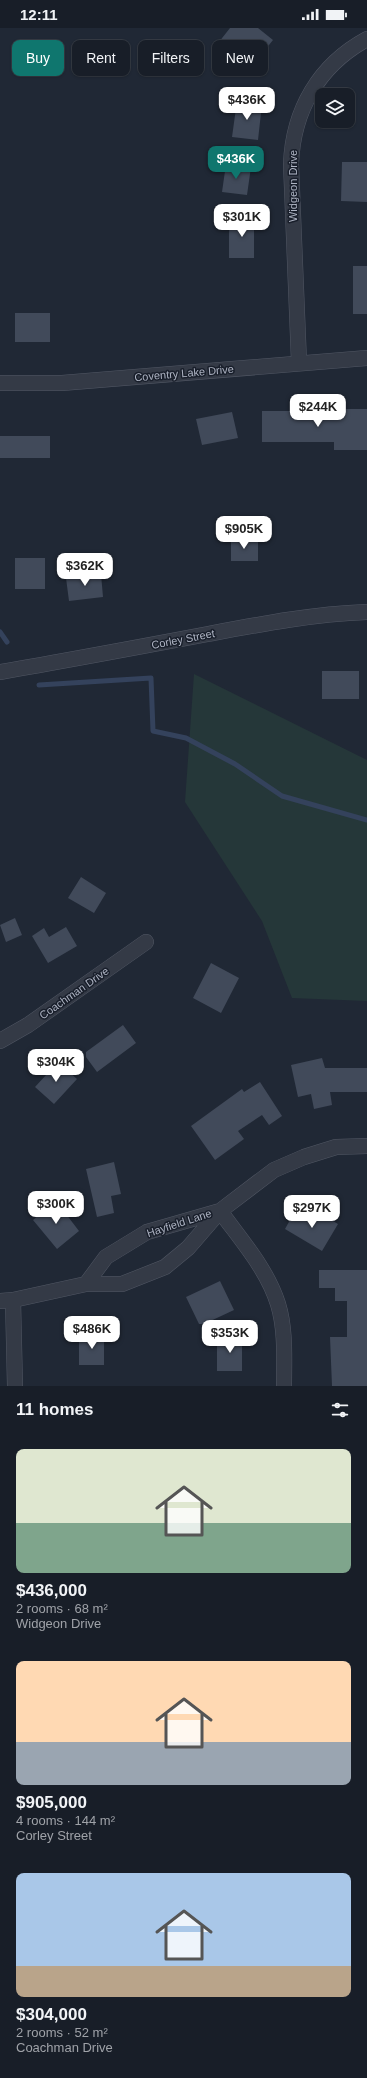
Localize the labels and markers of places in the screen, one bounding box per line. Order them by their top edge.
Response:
pin: $436K [219,87,275,121]
pin: $436K [208,146,264,180]
pin: $301K [214,204,270,238]
pin: $244K [290,394,346,428]
pin: $905K [216,516,272,550]
pin: $362K [57,553,113,587]
pin: $304K [28,1049,84,1083]
pin: $300K [28,1191,84,1225]
pin: $297K [284,1195,340,1229]
pin: $486K [64,1316,120,1350]
pin: $353K [202,1320,258,1354]

